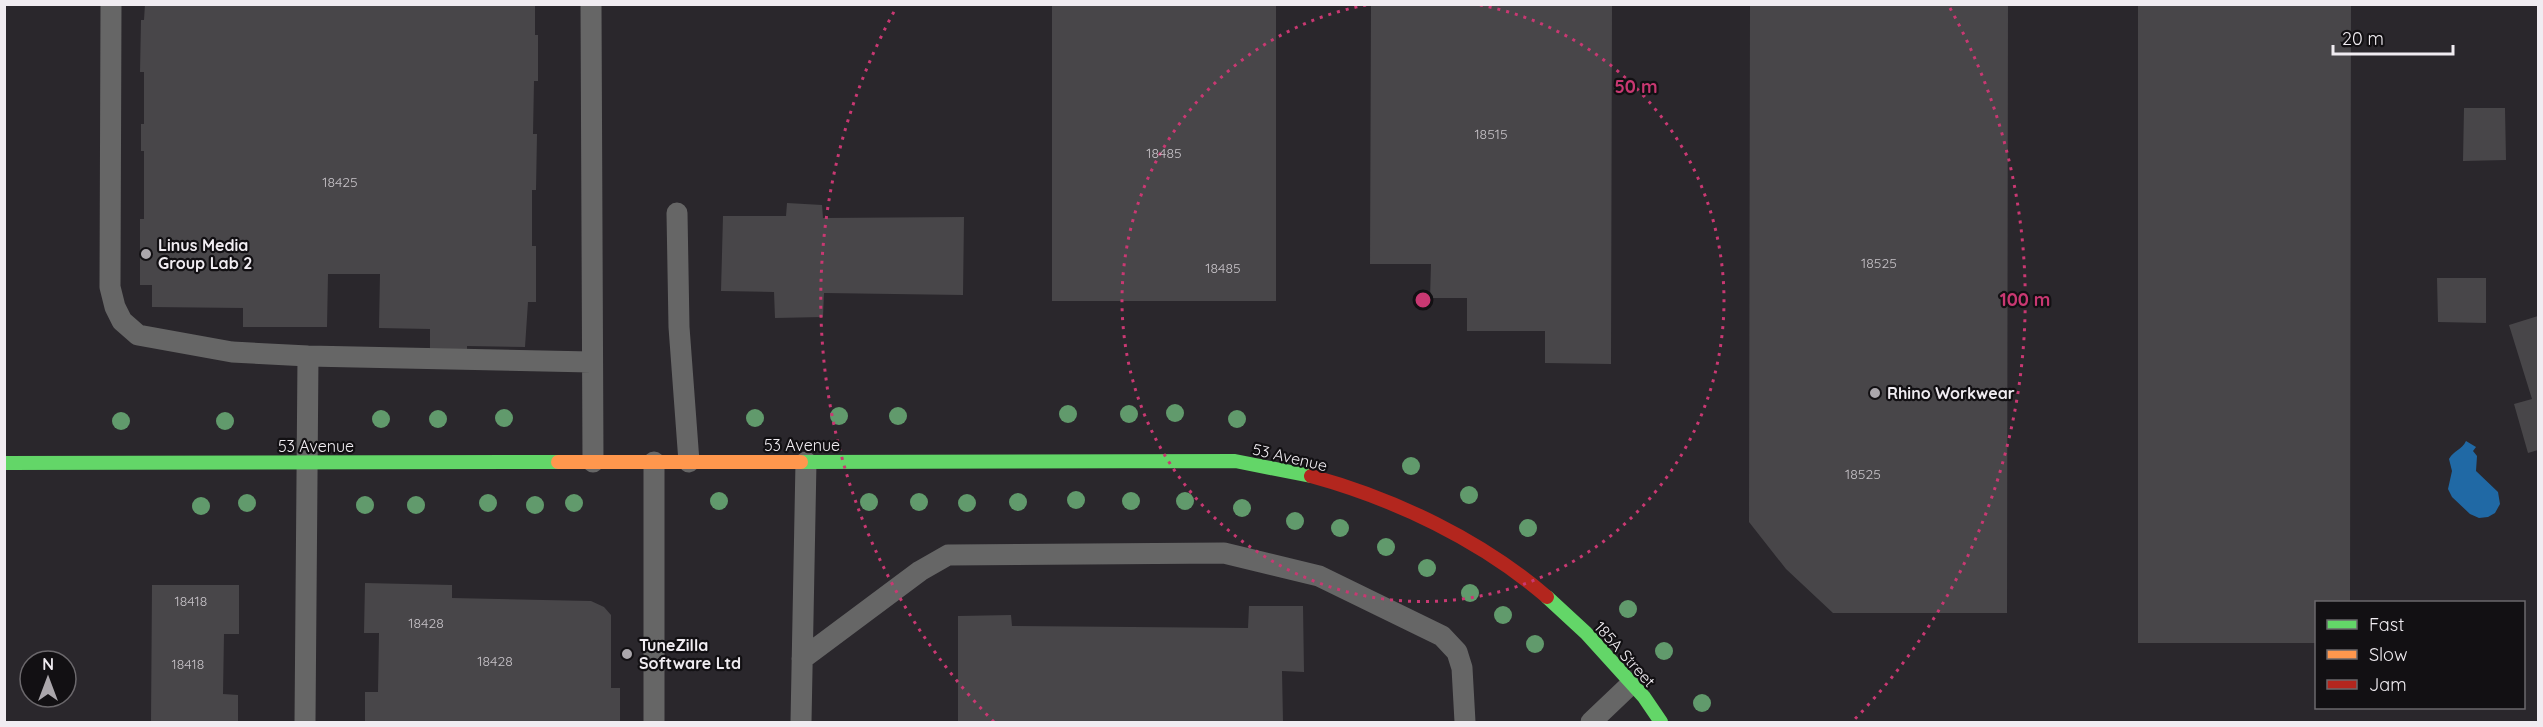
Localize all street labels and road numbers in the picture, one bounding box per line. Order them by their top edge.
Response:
street label: 53 Avenue [764,435,840,455]
street label: 53 Avenue [278,436,354,456]
street label: 53 Avenue [1251,439,1329,475]
street label: 185A Street [1590,617,1660,691]

